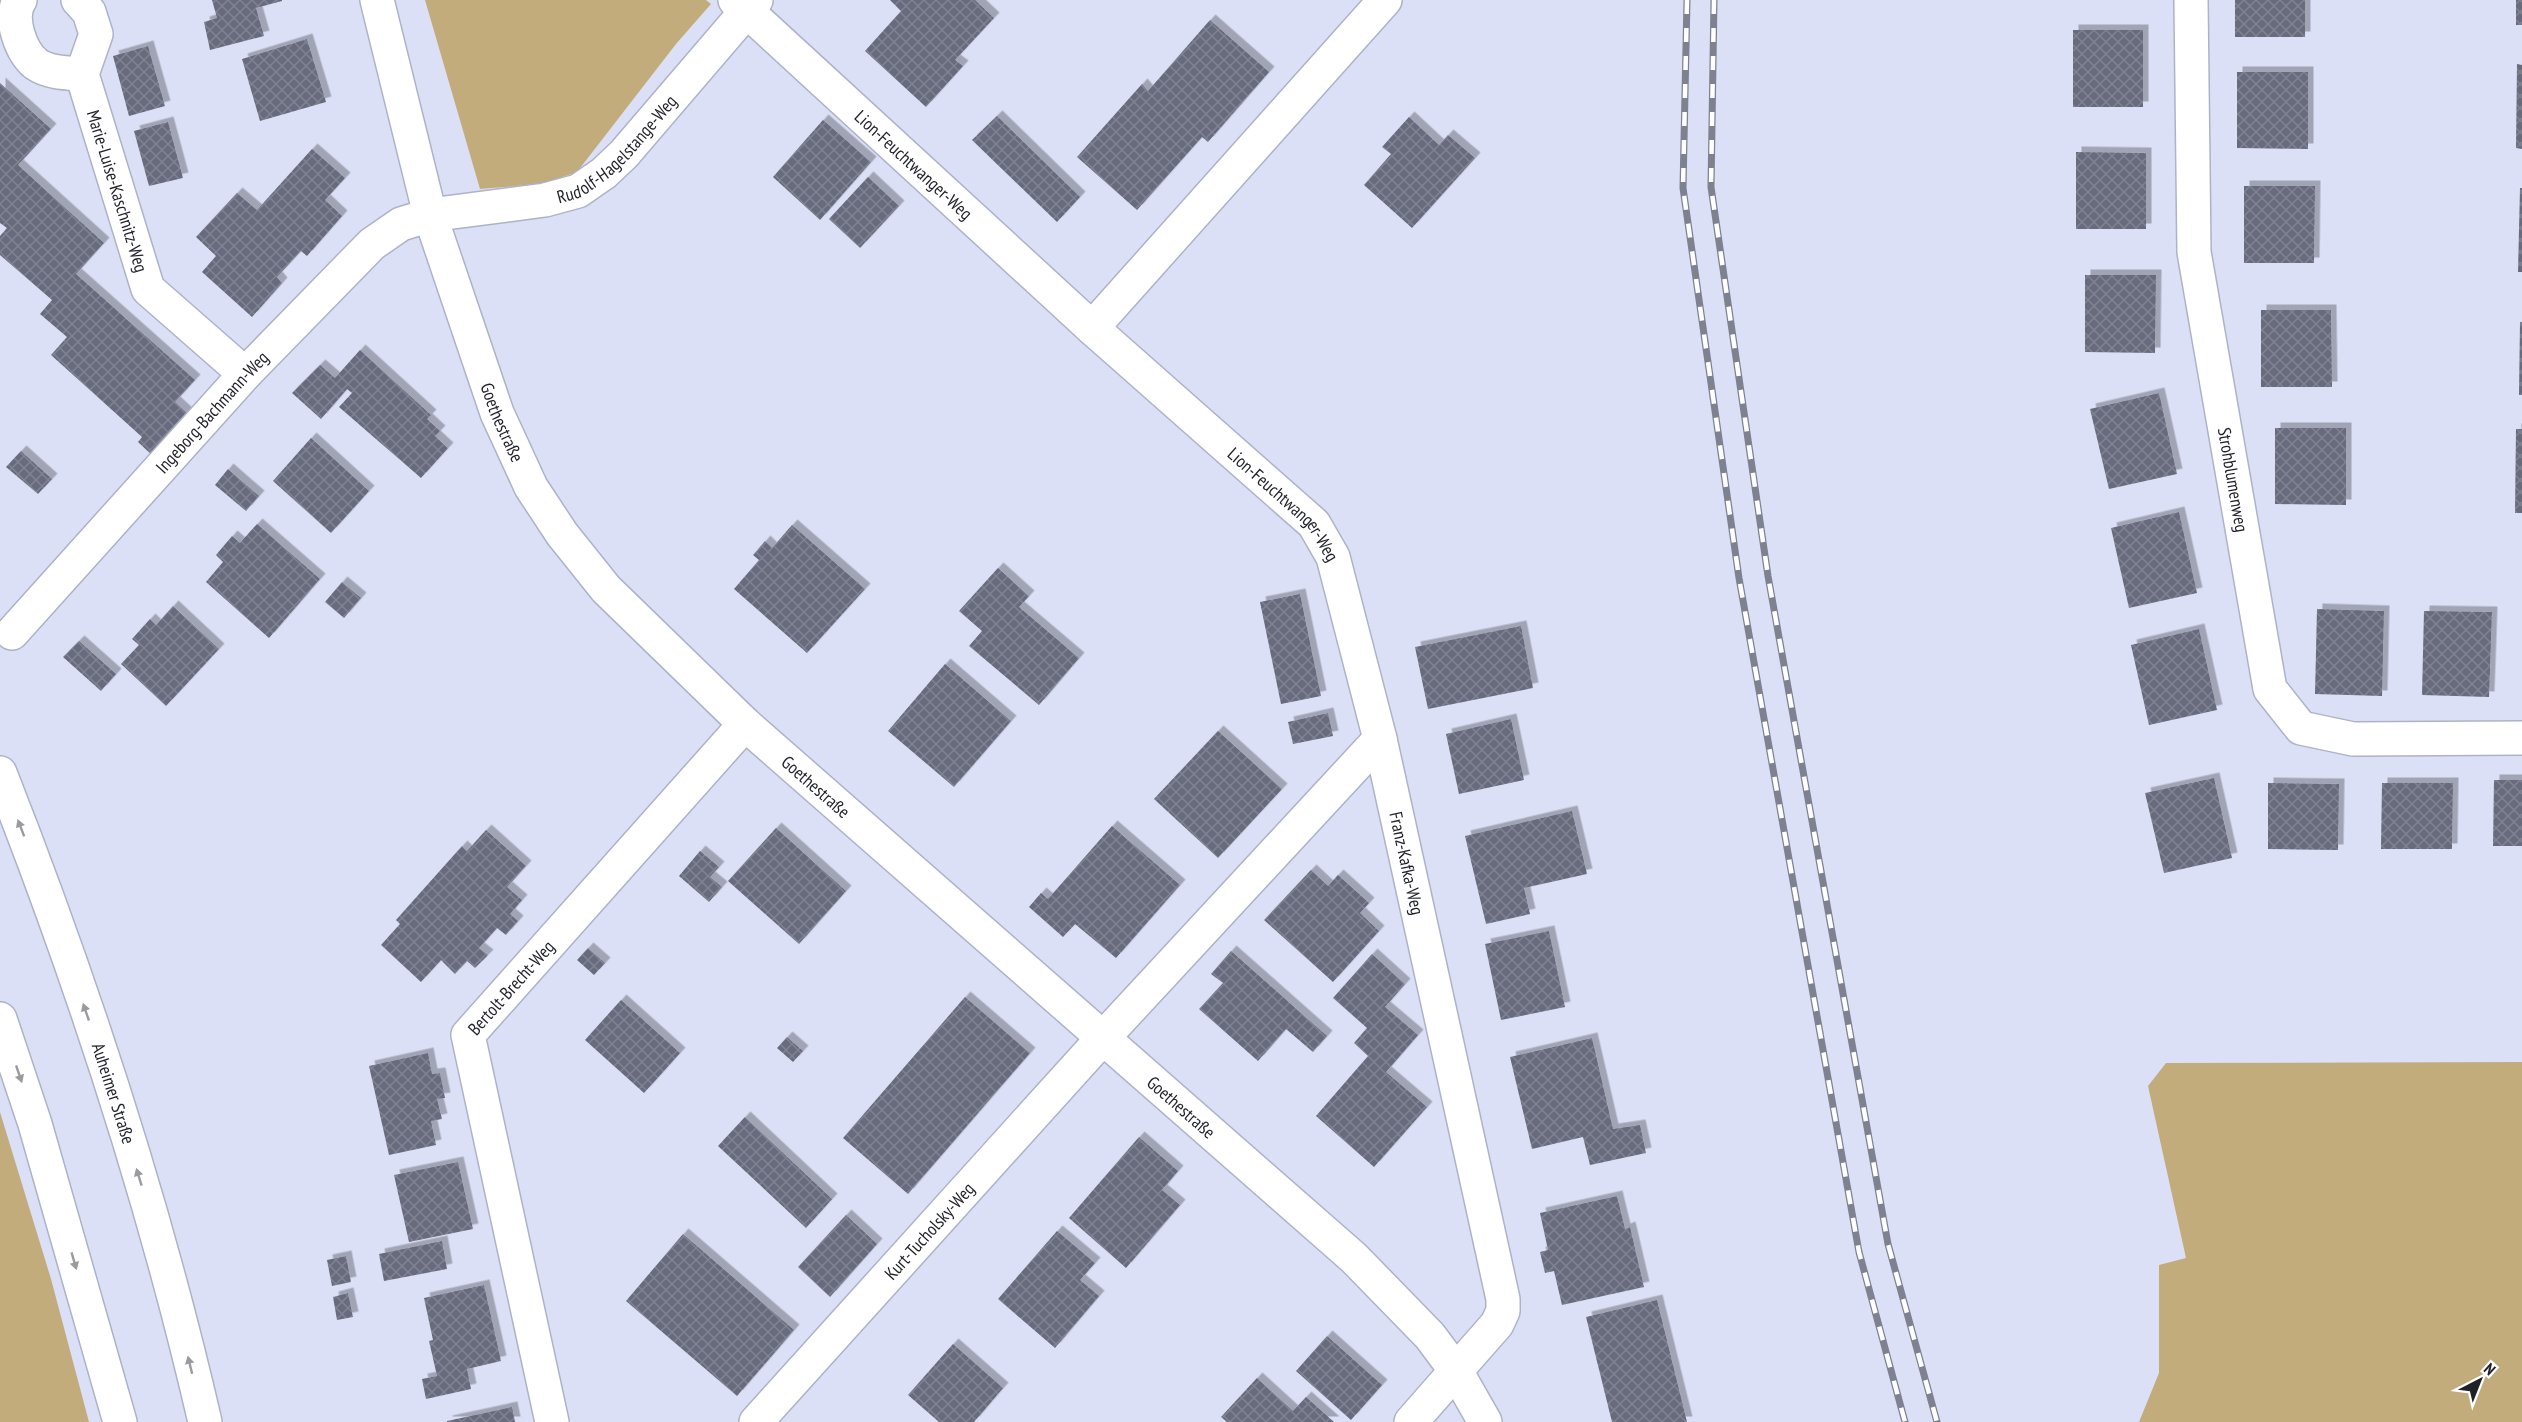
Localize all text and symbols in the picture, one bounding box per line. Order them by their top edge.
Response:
street label: Rudolf-Hagelstange-Weg [554,90,681,208]
street label: Lion-Feuchtwanger-Weg [850,105,978,224]
street label: Marie-Luise-Kaschnitz-Weg [82,107,154,275]
street label: Ingeborg-Bachmann-Weg [150,346,273,478]
street label: Goethestraße [476,380,529,465]
street label: Strohblumenweg [2213,426,2254,534]
street label: Lion-Feuchtwanger-Weg [1223,442,1344,565]
street label: Goethestraße [777,750,855,823]
street label: Franz-Kafka-Weg [1385,809,1430,917]
one-way arrow [16,818,26,836]
street label: Bertolt-Brecht-Weg [462,935,559,1039]
one-way arrow [80,1002,90,1020]
street label: Auheimer Straße [87,1040,141,1146]
one-way arrow [14,1065,24,1083]
street label: Goethestraße [1142,1071,1221,1143]
one-way arrow [134,1168,143,1186]
street label: Kurt-Tucholsky-Weg [879,1177,979,1284]
one-way arrow [70,1252,79,1270]
north arrow [2450,1350,2510,1410]
one-way arrow [185,1356,194,1374]
text: N [2480,1359,2500,1379]

